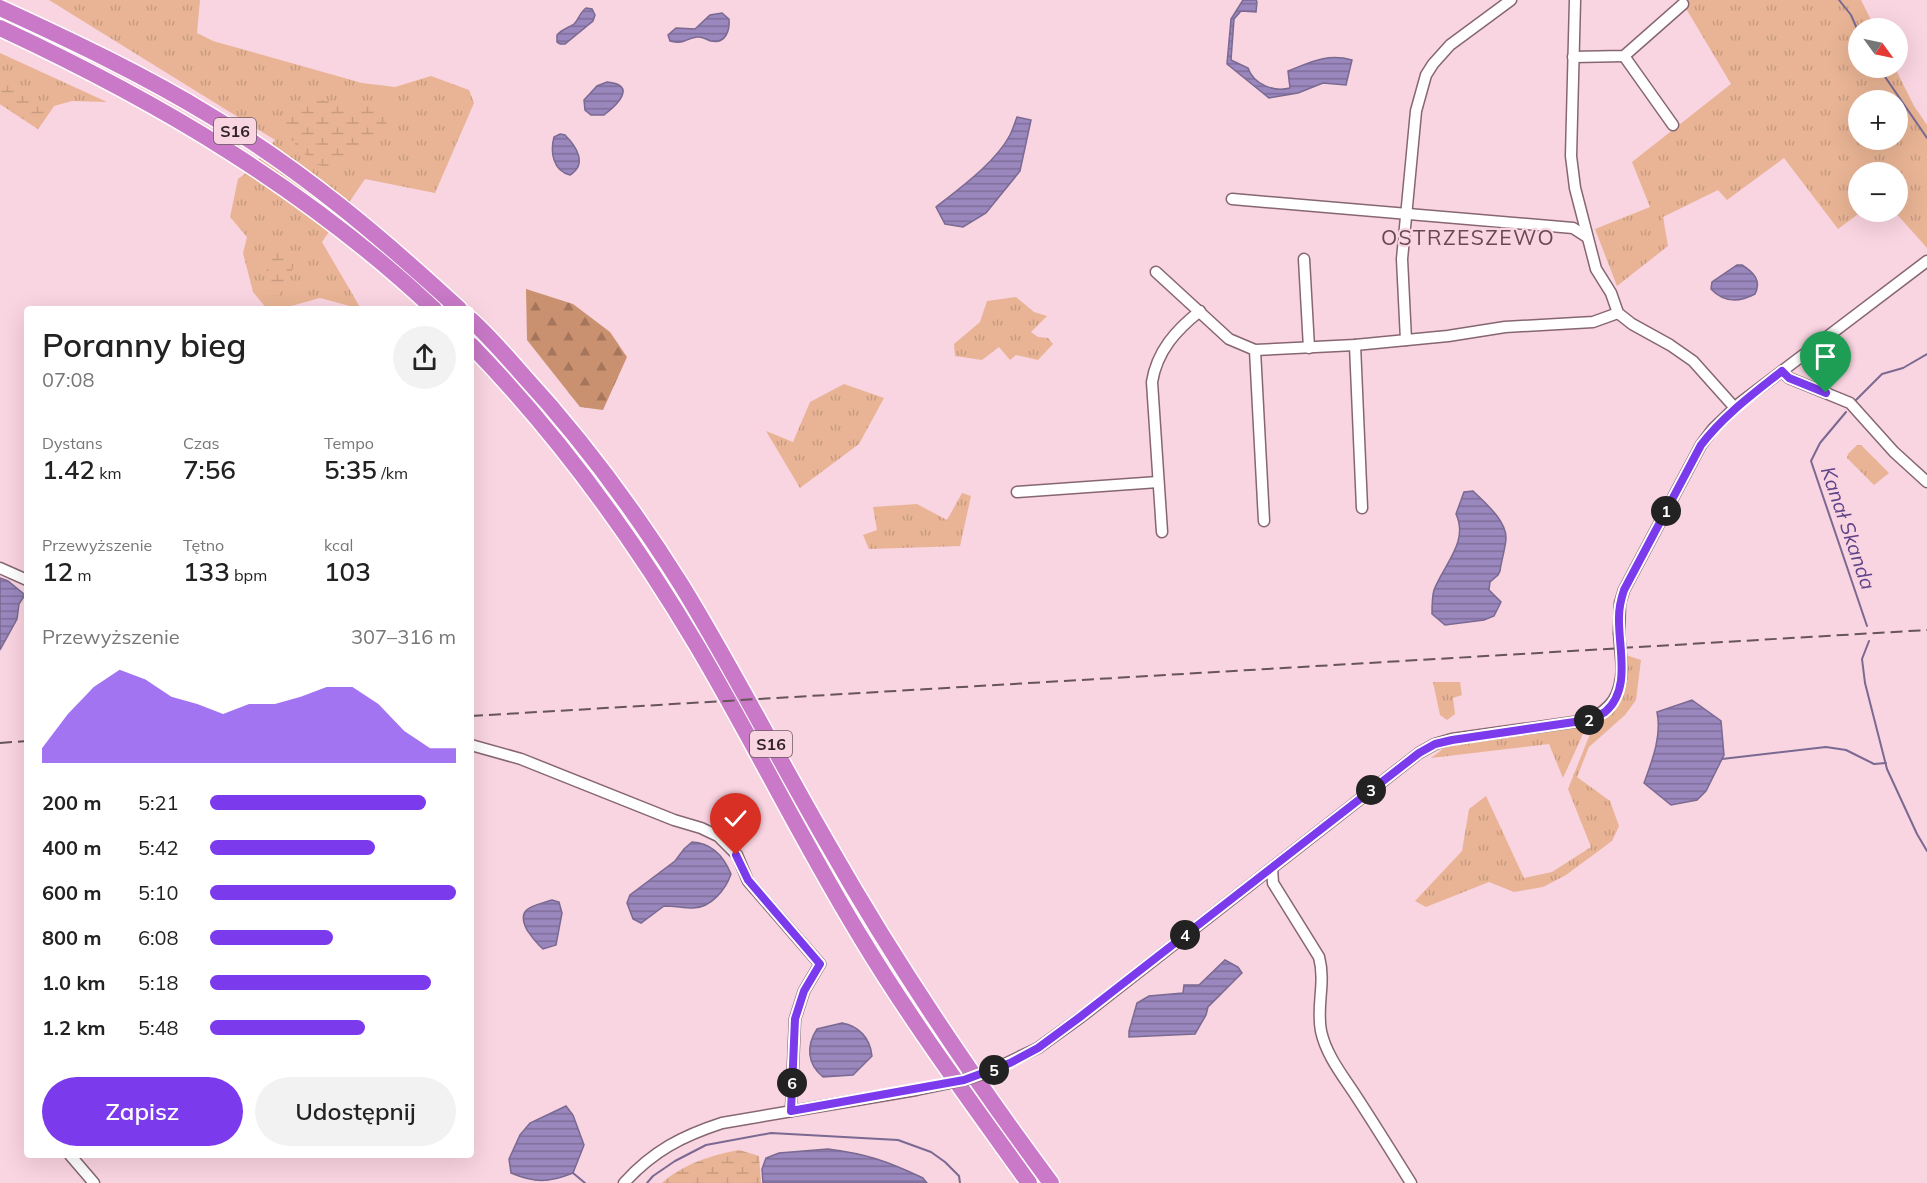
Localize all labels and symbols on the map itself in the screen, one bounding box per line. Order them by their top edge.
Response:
north arrow [1848,18,1908,78]
road number: S16 [214,118,256,144]
district label: OSTRZESZEWO [1381,224,1555,250]
pin [1800,331,1851,393]
water label: Kanał Skanda [1816,463,1881,593]
pin: 1 [1651,496,1681,526]
pin: 2 [1574,705,1604,735]
road number: S16 [750,731,792,757]
pin: 3 [1356,775,1386,805]
pin [710,793,761,855]
pin: 4 [1170,920,1200,950]
pin: 5 [979,1055,1009,1085]
pin: 6 [777,1068,807,1098]

